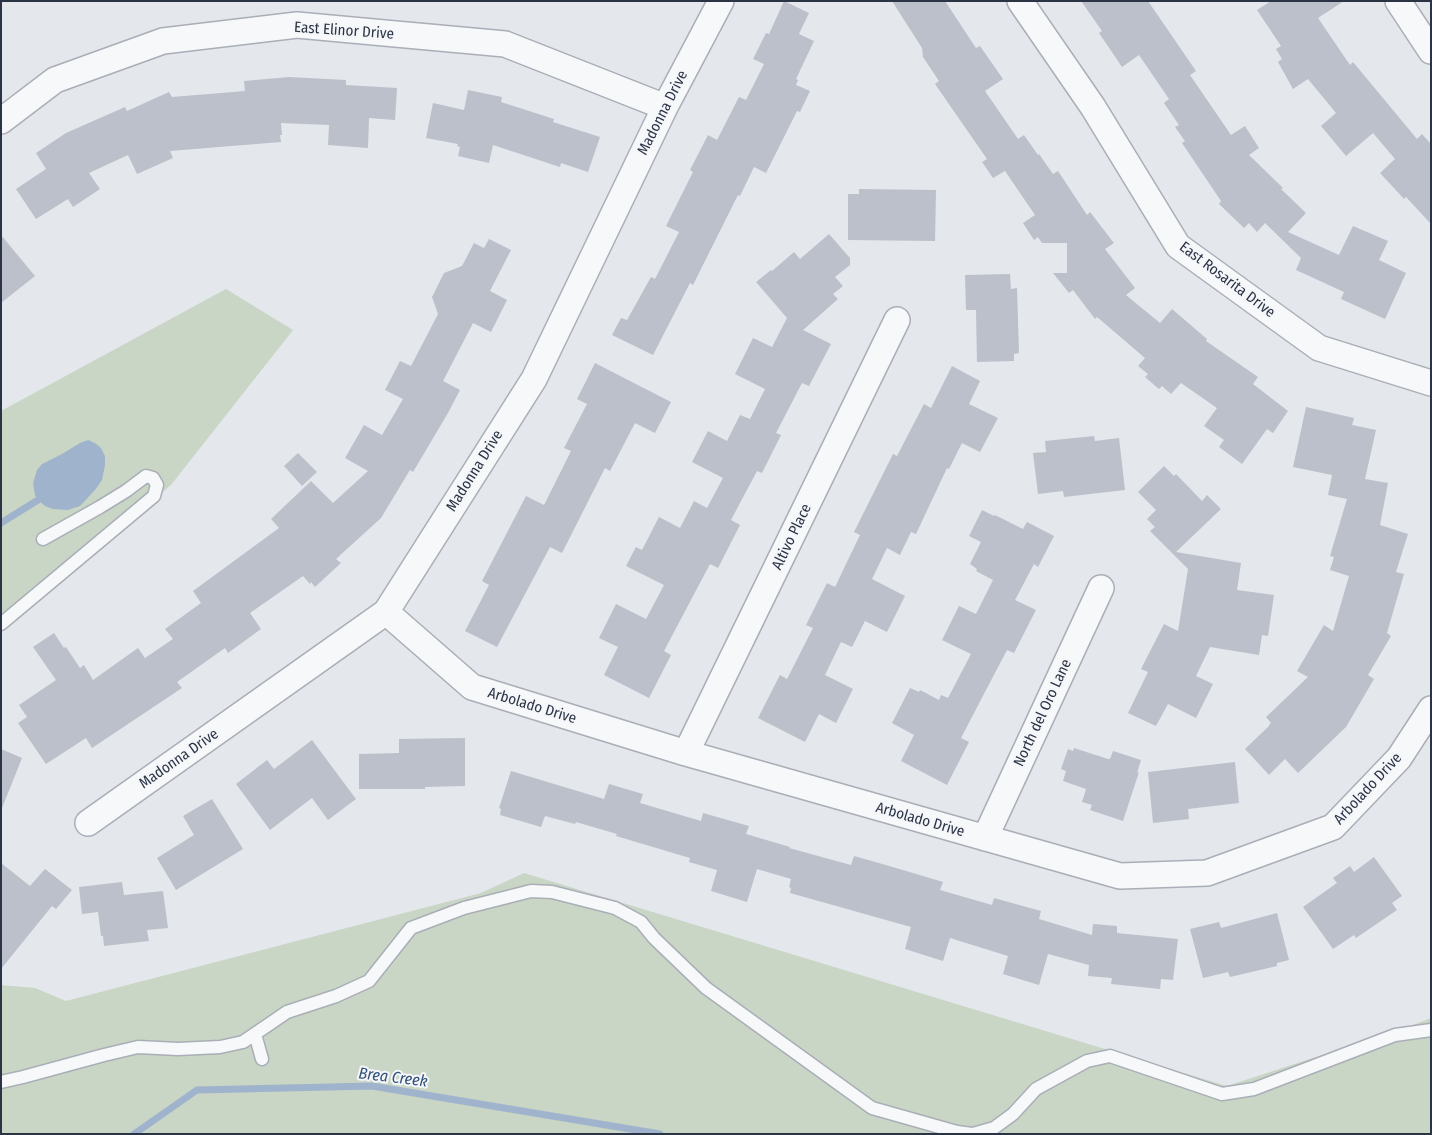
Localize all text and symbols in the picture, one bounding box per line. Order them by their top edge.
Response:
street label: East Elinor Drive [294,19,394,43]
street label: Madonna Drive [634,68,692,158]
street label: East Rosarita Drive [1176,238,1278,322]
street label: Madonna Drive [443,427,507,515]
street label: Altivo Place [768,501,816,573]
street label: North del Oro Lane [1010,656,1076,770]
street label: Arbolado Drive [486,684,578,728]
street label: Madonna Drive [136,725,222,793]
street label: Arbolado Drive [1330,749,1406,829]
street label: Arbolado Drive [874,799,966,841]
water label: Brea Creek [357,1064,429,1092]

